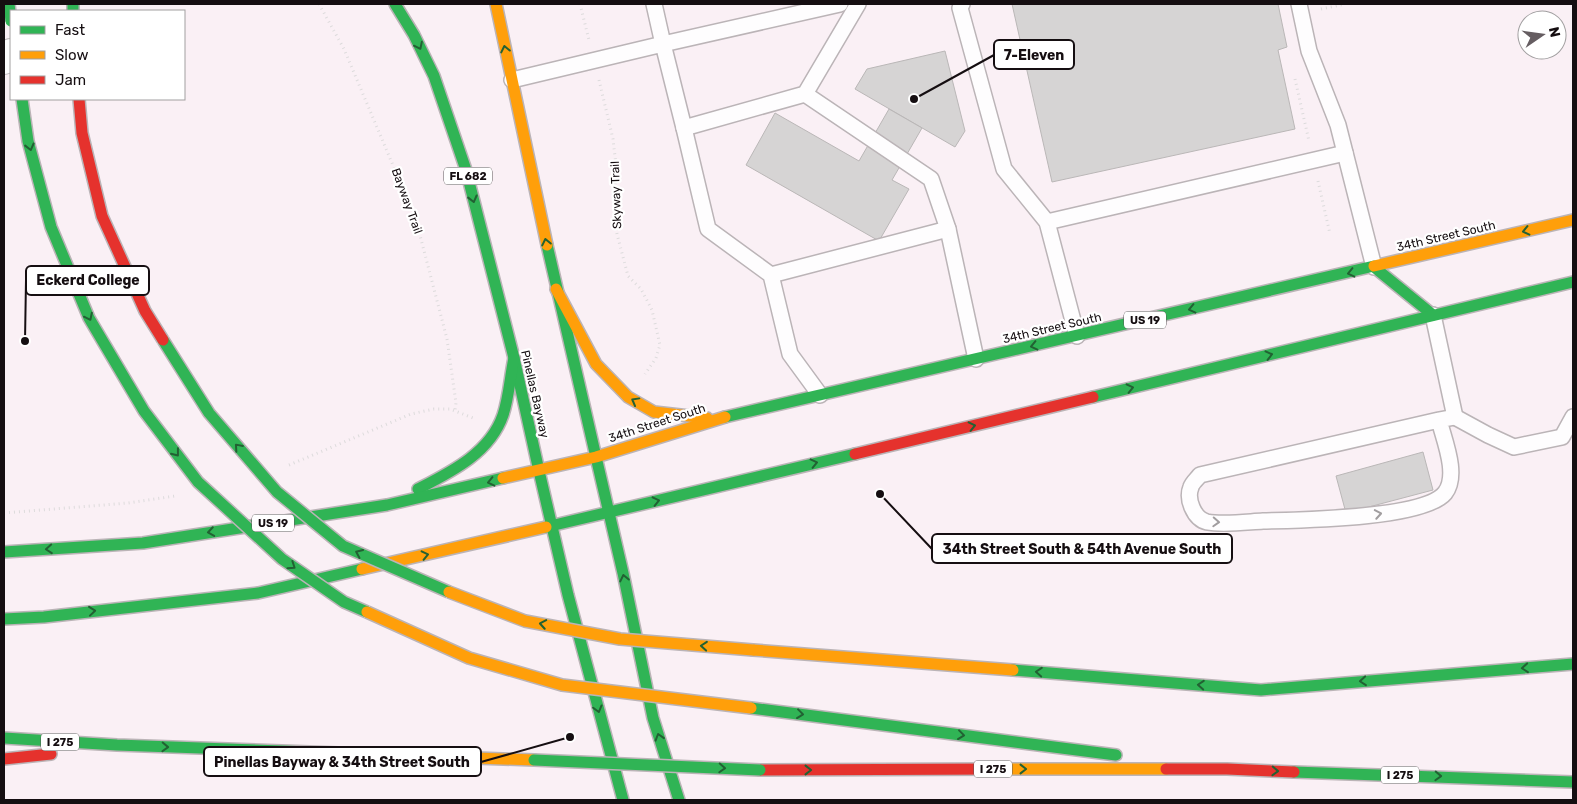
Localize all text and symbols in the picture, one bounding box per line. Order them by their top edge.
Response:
legend [10,10,185,100]
north arrow [1517,10,1567,60]
text: Fast [55,21,85,39]
text: N [1545,25,1564,39]
callout: 7-Eleven [994,40,1074,69]
one-way arrow [413,41,423,50]
one-way arrow [500,44,511,53]
text: Slow [55,46,88,64]
text: 7-Eleven [1004,47,1064,64]
text: Jam [55,71,86,89]
one-way arrow [24,142,35,151]
street label: Skyway Trail [608,161,624,229]
street label: Bayway Trail [389,166,425,236]
road number: FL 682 [444,168,492,185]
one-way arrow [467,194,478,203]
street label: 34th Street South [1395,218,1497,254]
one-way arrow [1521,225,1530,236]
one-way arrow [541,237,552,246]
callout: Eckerd College [26,266,149,295]
one-way arrow [1346,267,1355,278]
text: Eckerd College [36,272,140,289]
one-way arrow [1188,303,1197,314]
street label: 34th Street South [1001,310,1103,346]
one-way arrow [83,311,93,320]
road number: US 19 [1124,312,1166,328]
one-way arrow [1029,340,1038,351]
street label: Pinellas Bayway [518,349,552,440]
one-way arrow [1265,350,1274,361]
one-way arrow [1125,383,1134,394]
one-way arrow [631,398,640,408]
street label: 34th Street South [607,401,707,445]
one-way arrow [967,421,976,432]
one-way arrow [236,444,244,453]
one-way arrow [171,447,179,456]
one-way arrow [809,459,817,469]
one-way arrow [487,476,496,487]
one-way arrow [651,496,660,507]
one-way arrow [1374,510,1382,520]
road number: US 19 [252,514,294,532]
one-way arrow [1212,517,1220,528]
one-way arrow [206,527,215,537]
callout: 34th Street South & 54th Avenue South [932,534,1232,563]
text: 34th Street South & 54th Avenue South [943,541,1221,558]
one-way arrow [45,543,53,554]
one-way arrow [355,549,364,560]
one-way arrow [420,550,429,561]
one-way arrow [286,560,296,569]
one-way arrow [619,574,630,583]
one-way arrow [88,606,96,617]
one-way arrow [539,620,548,630]
one-way arrow [700,641,708,652]
one-way arrow [1520,662,1528,673]
one-way arrow [1034,667,1042,678]
one-way arrow [1358,675,1366,686]
one-way arrow [1196,680,1204,691]
one-way arrow [592,704,603,713]
one-way arrow [795,709,804,719]
one-way arrow [957,729,965,740]
one-way arrow [655,733,665,742]
road number: I 275 [41,734,79,750]
one-way arrow [162,742,169,752]
callout: Pinellas Bayway & 34th Street South [204,747,481,776]
text: Pinellas Bayway & 34th Street South [214,754,470,771]
road number: I 275 [974,761,1012,778]
one-way arrow [719,763,727,774]
one-way arrow [1020,764,1028,774]
one-way arrow [805,765,813,775]
one-way arrow [1271,765,1279,776]
road number: I 275 [1381,766,1419,784]
one-way arrow [1434,771,1442,782]

